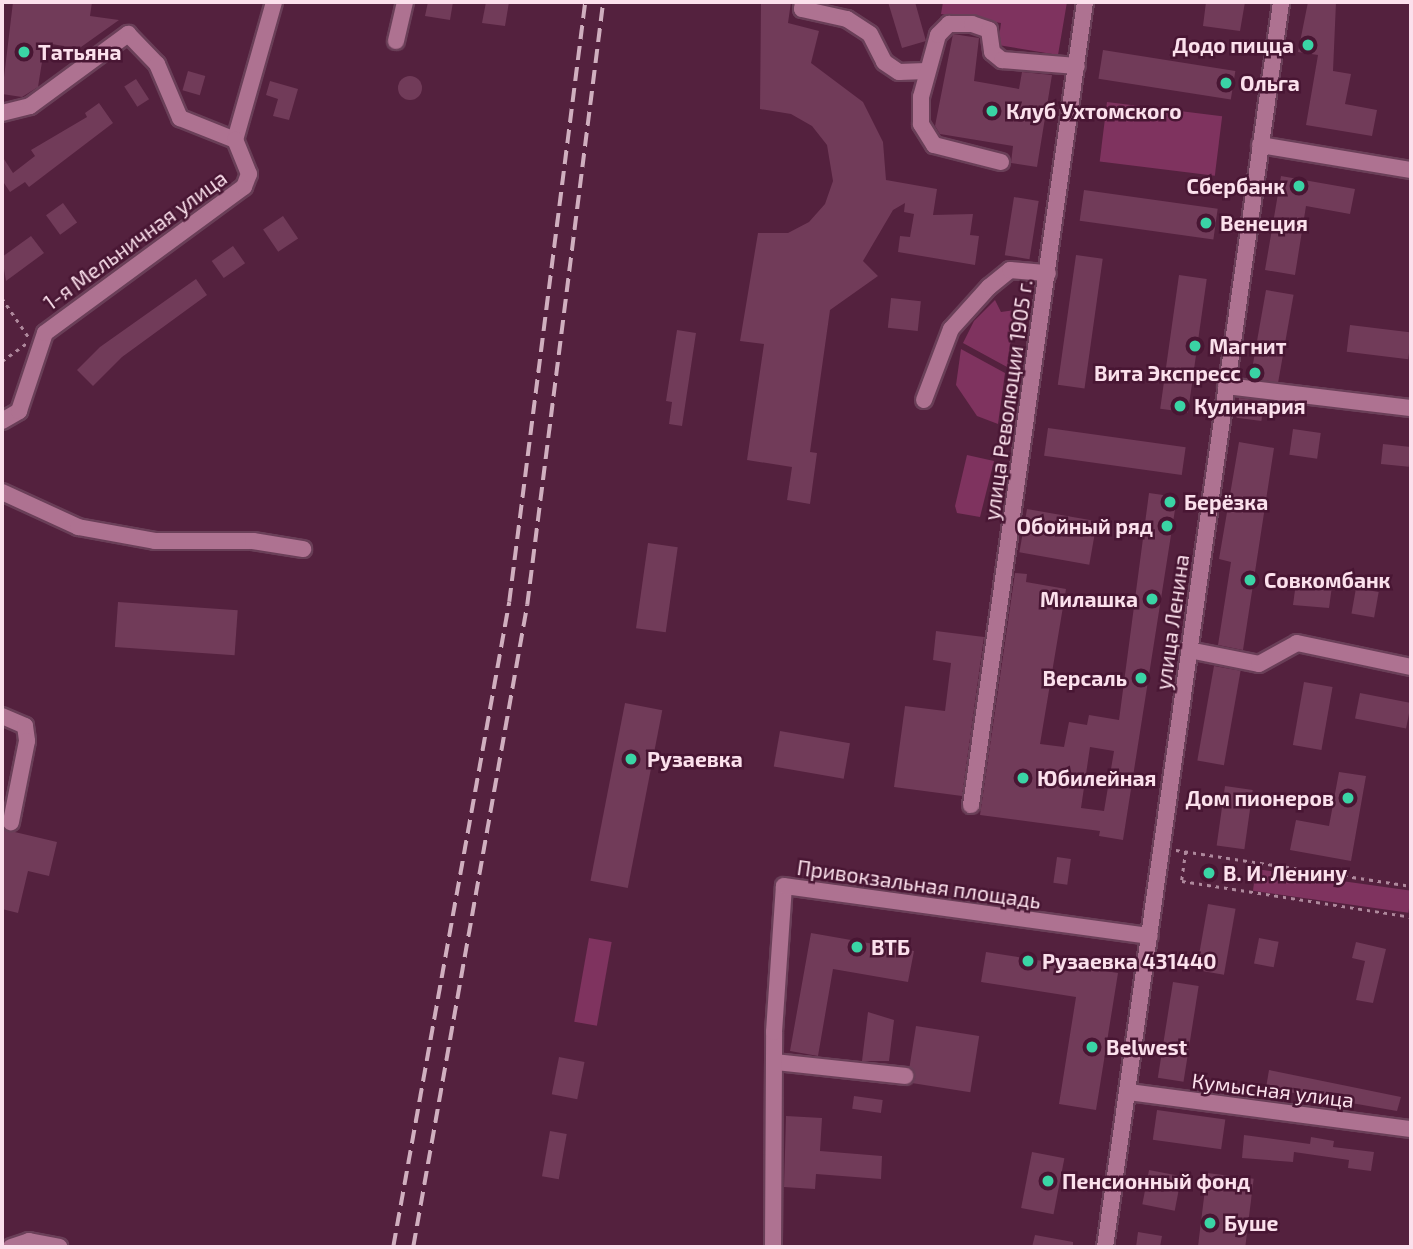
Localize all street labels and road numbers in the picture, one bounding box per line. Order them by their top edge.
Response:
street label: 1-я Мельничная улица [38,165,232,315]
street label: улица Революции 1905 г. [979,278,1037,522]
street label: улица Ленина [1150,553,1194,691]
street label: Привокзальная площадь [795,854,1043,914]
street label: Кумысная улица [1190,1068,1356,1112]

